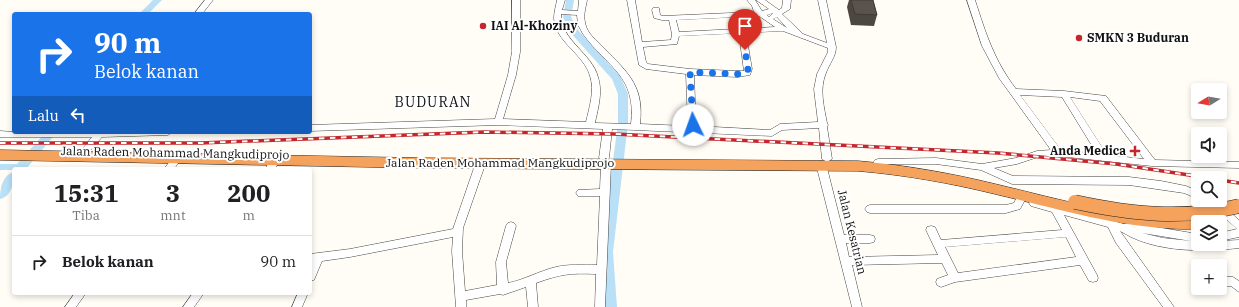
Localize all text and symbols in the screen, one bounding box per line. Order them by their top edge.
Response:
pin [728,9,762,50]
icon: arrive [734,15,756,37]
place label: IAI Al-Khoziny [491,18,577,33]
marker: IAI Al-Khoziny [478,21,488,31]
text: 90 m [94,24,161,61]
icon: right [28,28,80,80]
place label: SMKN 3 Buduran [1087,30,1189,45]
marker: SMKN 3 Buduran [1074,33,1084,43]
text: Belok kanan [94,60,199,83]
north arrow [1191,83,1227,119]
map controls [1191,83,1227,295]
district label: BUDURAN [395,93,471,111]
icon: left [67,104,89,126]
position arrow [672,104,714,146]
text: Lalu [28,106,59,125]
button: sound [1191,127,1227,163]
street label: Jalan Raden Mohammad Mangkudiprojo [61,143,290,162]
place label: Anda Medica [1050,143,1126,158]
marker: Anda Medica [1129,145,1141,157]
street label: Jalan Raden Mohammad Mangkudiprojo [386,155,615,170]
button: search [1191,171,1227,207]
text: 15:31 [54,177,119,209]
text: 3 [166,177,180,209]
text: 200 [227,177,270,209]
street label: Jalan Kesatrian [835,188,870,276]
text: Tiba [72,207,100,224]
text: mnt [160,207,185,224]
text: m [243,207,255,224]
button: layers [1191,215,1227,251]
icon: right [28,251,50,273]
text: Belok kanan [62,252,154,271]
text: 90 m [260,252,296,271]
button: + [1191,259,1227,295]

